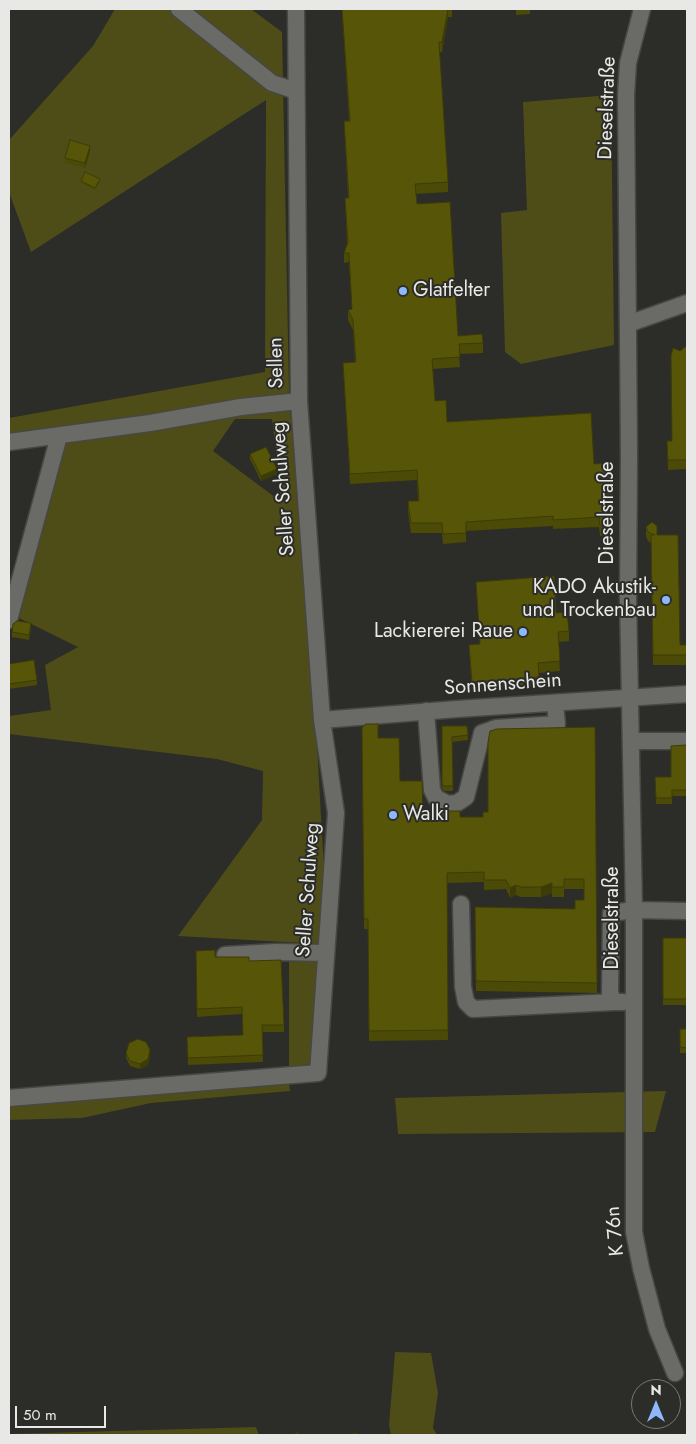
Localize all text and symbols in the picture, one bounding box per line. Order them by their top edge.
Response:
street label: Dieselstraße [594,56,622,160]
place label: Glatfelter [413,279,490,303]
marker: Glatfelter [397,285,409,297]
street label: Sellen [265,337,289,389]
street label: Seller Schulweg [267,421,301,557]
street label: Dieselstraße [596,462,620,564]
place label: KADO Akustik- und Trockenbau [522,576,656,623]
marker: KADO Akustik- und Trockenbau [660,594,672,606]
place label: Lackiererei Raue [374,620,513,644]
marker: Lackiererei Raue [517,626,529,638]
street label: Sonnenschein [443,669,563,701]
place label: Walki [403,803,449,827]
marker: Walki [387,809,399,821]
street label: Seller Schulweg [292,822,326,958]
street label: Dieselstraße [601,867,625,969]
street label: K 76n [602,1205,630,1257]
north arrow [631,1379,681,1429]
text: N [650,1380,662,1400]
scale bar [18,1396,109,1428]
text: 50 m [23,1404,57,1426]

